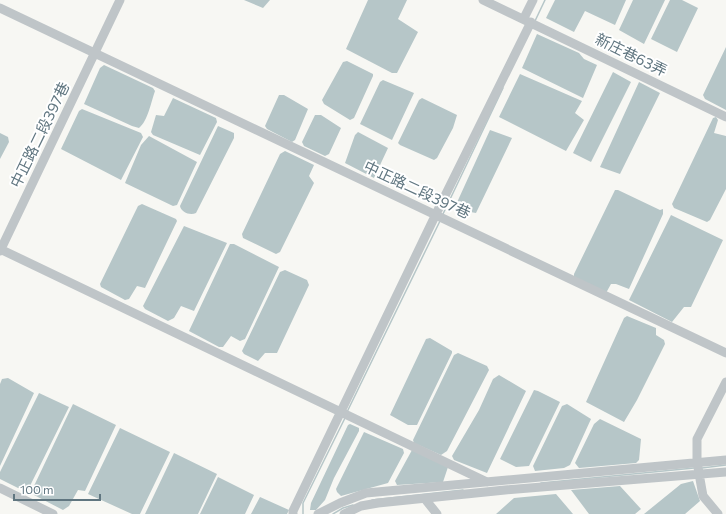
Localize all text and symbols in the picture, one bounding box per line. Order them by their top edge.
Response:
street label: 新庄巷63弄 [593,29,670,79]
street label: 中正路二段397巷 [6,79,73,190]
street label: 中正路二段397巷 [361,157,474,222]
scale bar [14,476,100,502]
text: 100 m [20,482,54,496]

